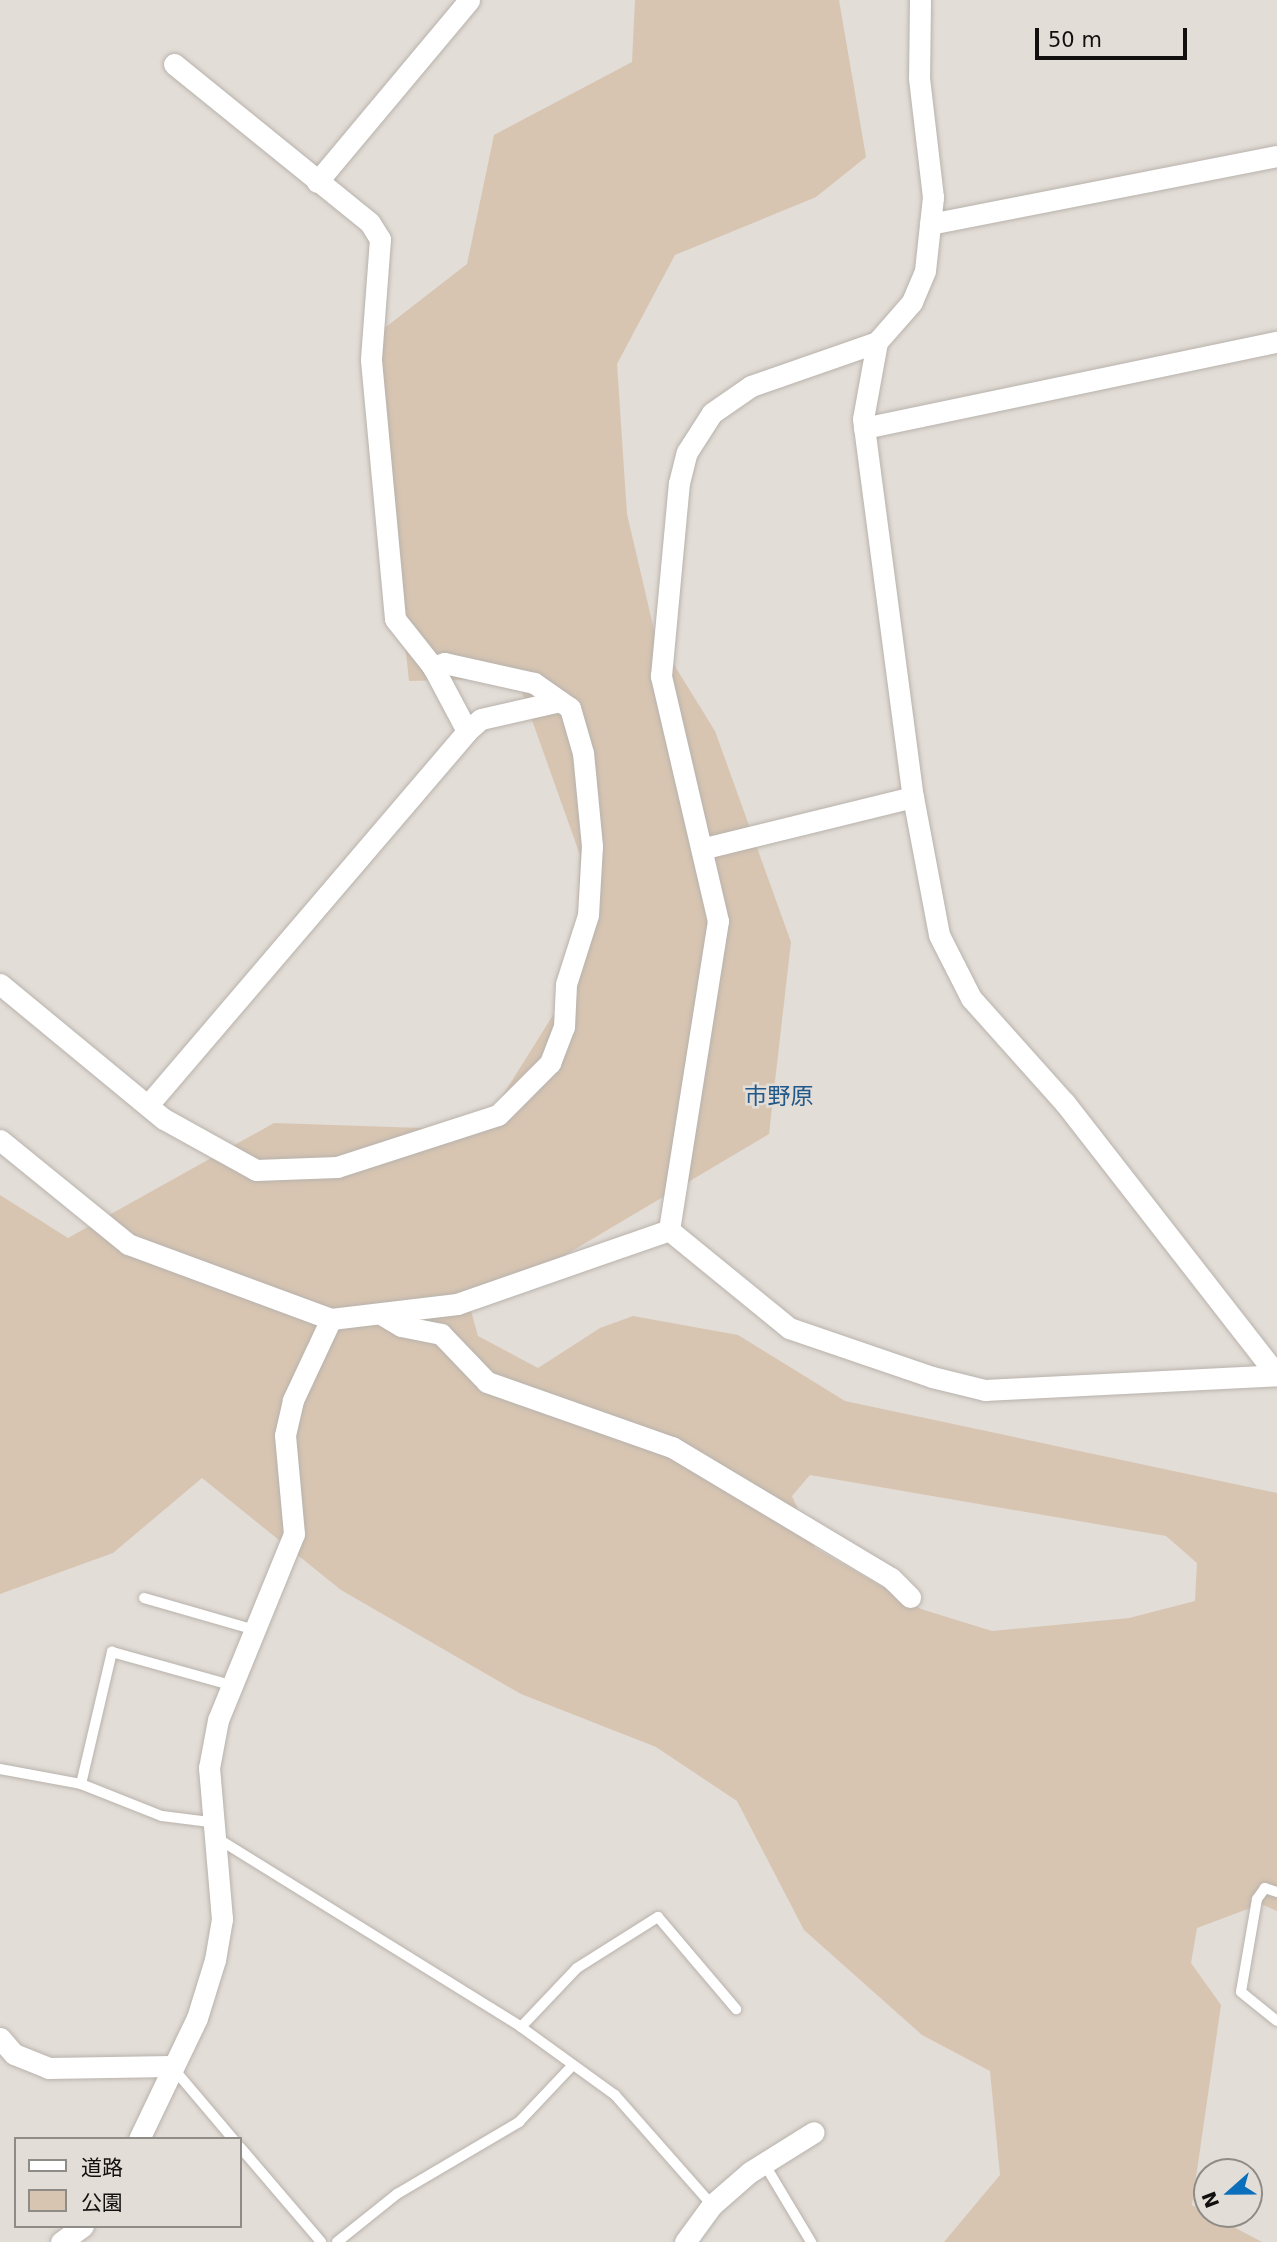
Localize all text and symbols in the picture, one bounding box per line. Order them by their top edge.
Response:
scale bar [1039,14,1191,58]
text: 50 m [1048,28,1102,52]
district label: 市野原 [745,1082,813,1110]
legend [14,2137,242,2228]
text: 道路 [81,2156,123,2180]
north arrow [1193,2158,1263,2228]
text: N [1197,2188,1223,2211]
text: 公園 [81,2191,123,2215]

